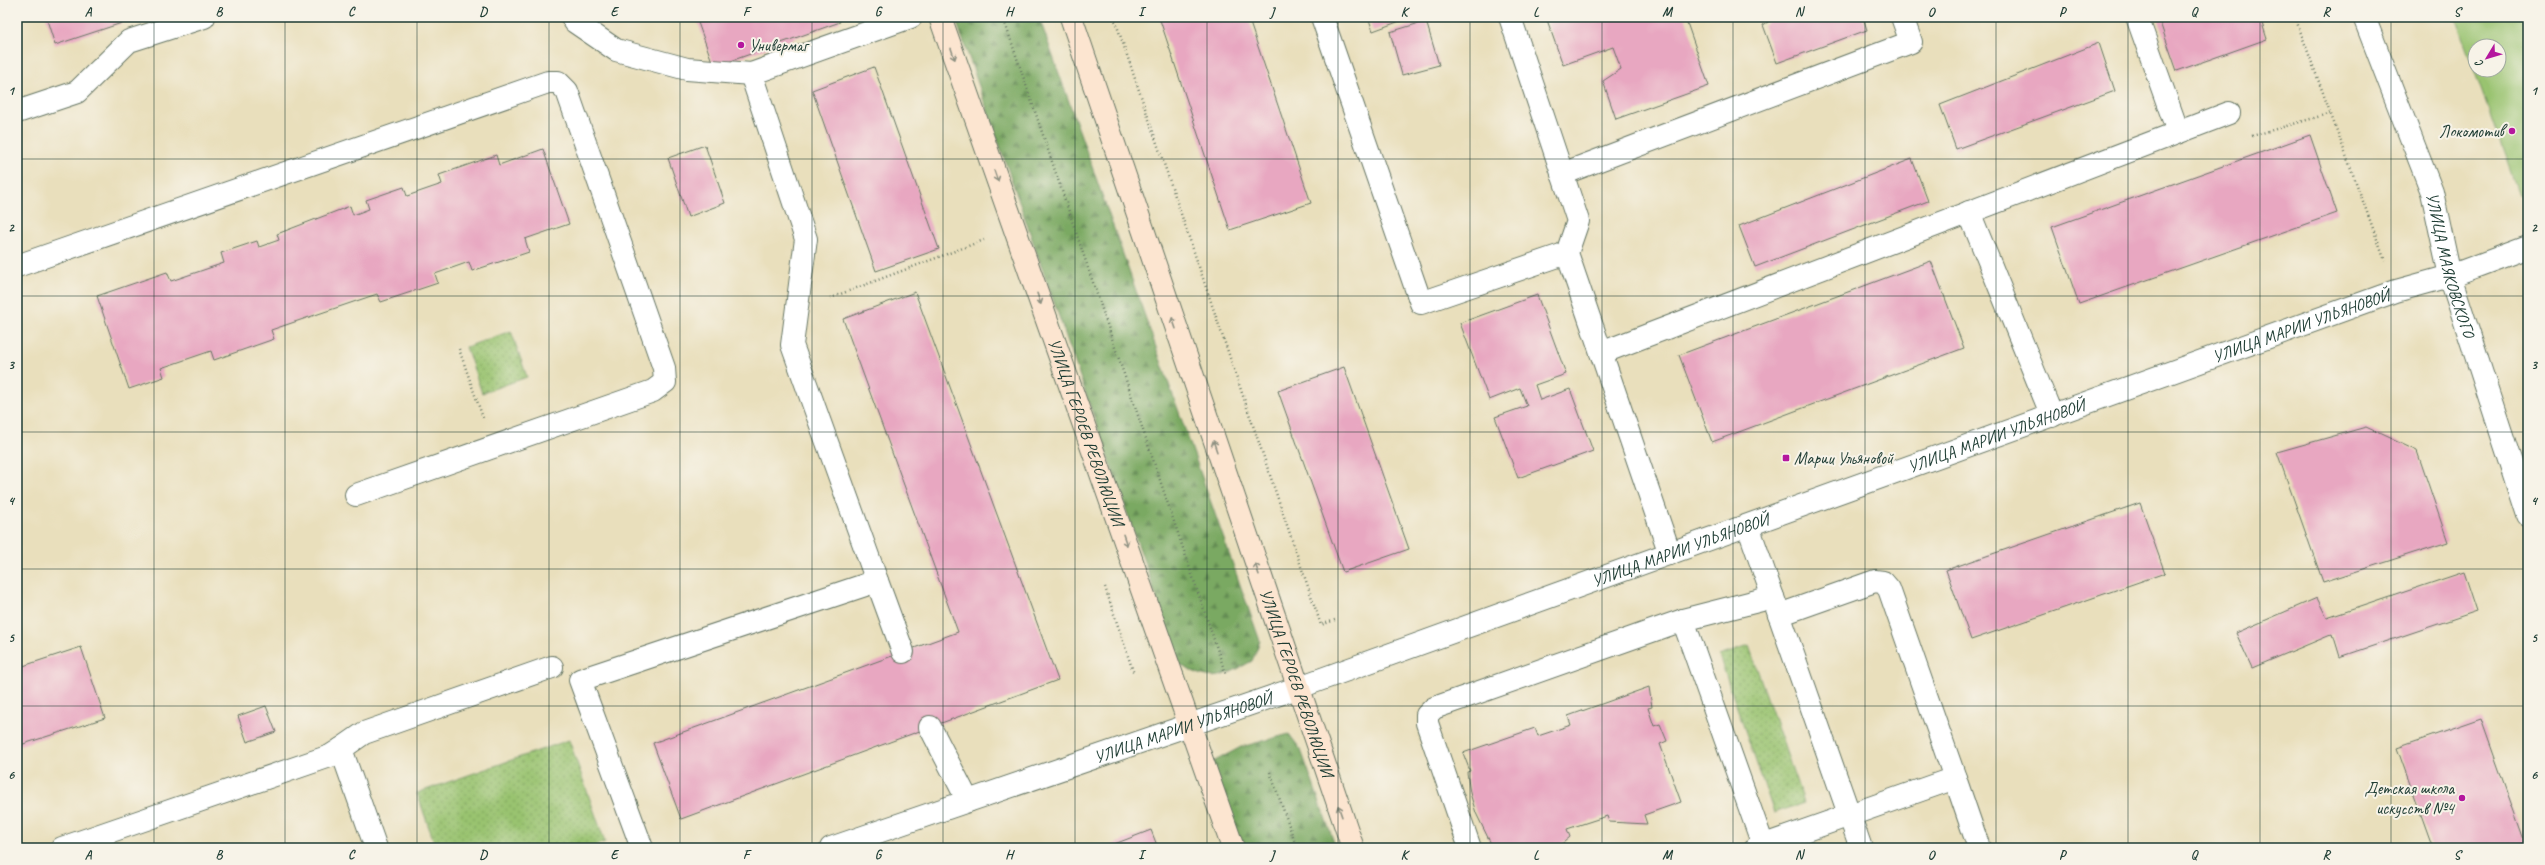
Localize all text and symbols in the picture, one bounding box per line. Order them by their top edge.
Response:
text: A [85,4,93,20]
text: B [216,4,224,20]
text: C [348,4,356,20]
text: D [479,4,488,20]
text: E [611,4,620,20]
text: F [743,4,752,20]
text: G [875,4,883,20]
text: H [1005,4,1015,20]
text: I [1138,4,1147,20]
text: J [1269,4,1276,20]
text: K [1401,4,1411,20]
text: L [1533,4,1540,20]
text: M [1662,4,1673,20]
text: N [1795,4,1806,20]
text: O [1928,4,1937,20]
text: P [2059,4,2068,20]
text: Q [2191,4,2199,20]
text: R [2322,4,2331,20]
text: S [2454,4,2464,20]
place label: Универмаг [749,35,810,56]
north arrow [2467,38,2507,78]
marker: Универмаг [736,40,746,50]
one-way arrow [949,47,957,59]
text: С [2471,56,2486,71]
text: 1 [8,83,16,99]
text: 1 [2531,83,2539,99]
place label: Локомотив [2439,121,2508,142]
marker: Локомотив [2507,126,2517,136]
one-way arrow [993,170,1000,183]
street label: УЛИЦА МАЯКОВСКОГО [2422,190,2480,342]
text: 2 [8,220,15,236]
text: 2 [2531,220,2538,236]
street label: УЛИЦА МАРИИ УЛЬЯНОВОЙ [2209,283,2395,367]
one-way arrow [1036,292,1044,304]
one-way arrow [1170,316,1177,329]
street label: УЛИЦА ГЕРОЕВ РЕВОЛЮЦИИ [1044,336,1130,531]
text: 3 [8,357,15,373]
text: 3 [2531,357,2538,373]
street label: УЛИЦА МАРИИ УЛЬЯНОВОЙ [1905,393,2091,477]
one-way arrow [1211,440,1219,452]
place label: Марии Ульяновой [1794,448,1894,469]
marker: Марии Ульяновой [1781,453,1791,463]
text: 4 [8,493,16,509]
text: 4 [2531,493,2539,509]
street label: УЛИЦА МАРИИ УЛЬЯНОВОЙ [1589,507,1775,591]
one-way arrow [1122,534,1129,547]
one-way arrow [1253,563,1260,576]
street label: УЛИЦА ГЕРОЕВ РЕВОЛЮЦИИ [1255,586,1339,782]
text: 5 [8,630,15,646]
text: 5 [2531,630,2538,646]
street label: УЛИЦА МАРИИ УЛЬЯНОВОЙ [1091,686,1278,767]
text: 6 [8,767,15,783]
text: 6 [2531,767,2538,783]
place label: Детская школа искусств №4 [2364,778,2456,819]
marker: Детская школа искусств №4 [2457,793,2467,803]
one-way arrow [1335,806,1343,818]
text: A [85,847,93,863]
text: B [216,847,224,863]
text: C [348,847,356,863]
text: D [479,847,488,863]
text: E [611,847,620,863]
text: F [743,847,752,863]
text: G [875,847,883,863]
text: H [1005,847,1015,863]
text: I [1138,847,1147,863]
text: J [1269,847,1276,863]
text: K [1401,847,1411,863]
text: L [1533,847,1540,863]
text: M [1662,847,1673,863]
text: N [1795,847,1806,863]
text: O [1928,847,1937,863]
text: P [2059,847,2068,863]
text: Q [2191,847,2199,863]
text: R [2322,847,2331,863]
text: S [2454,847,2464,863]

